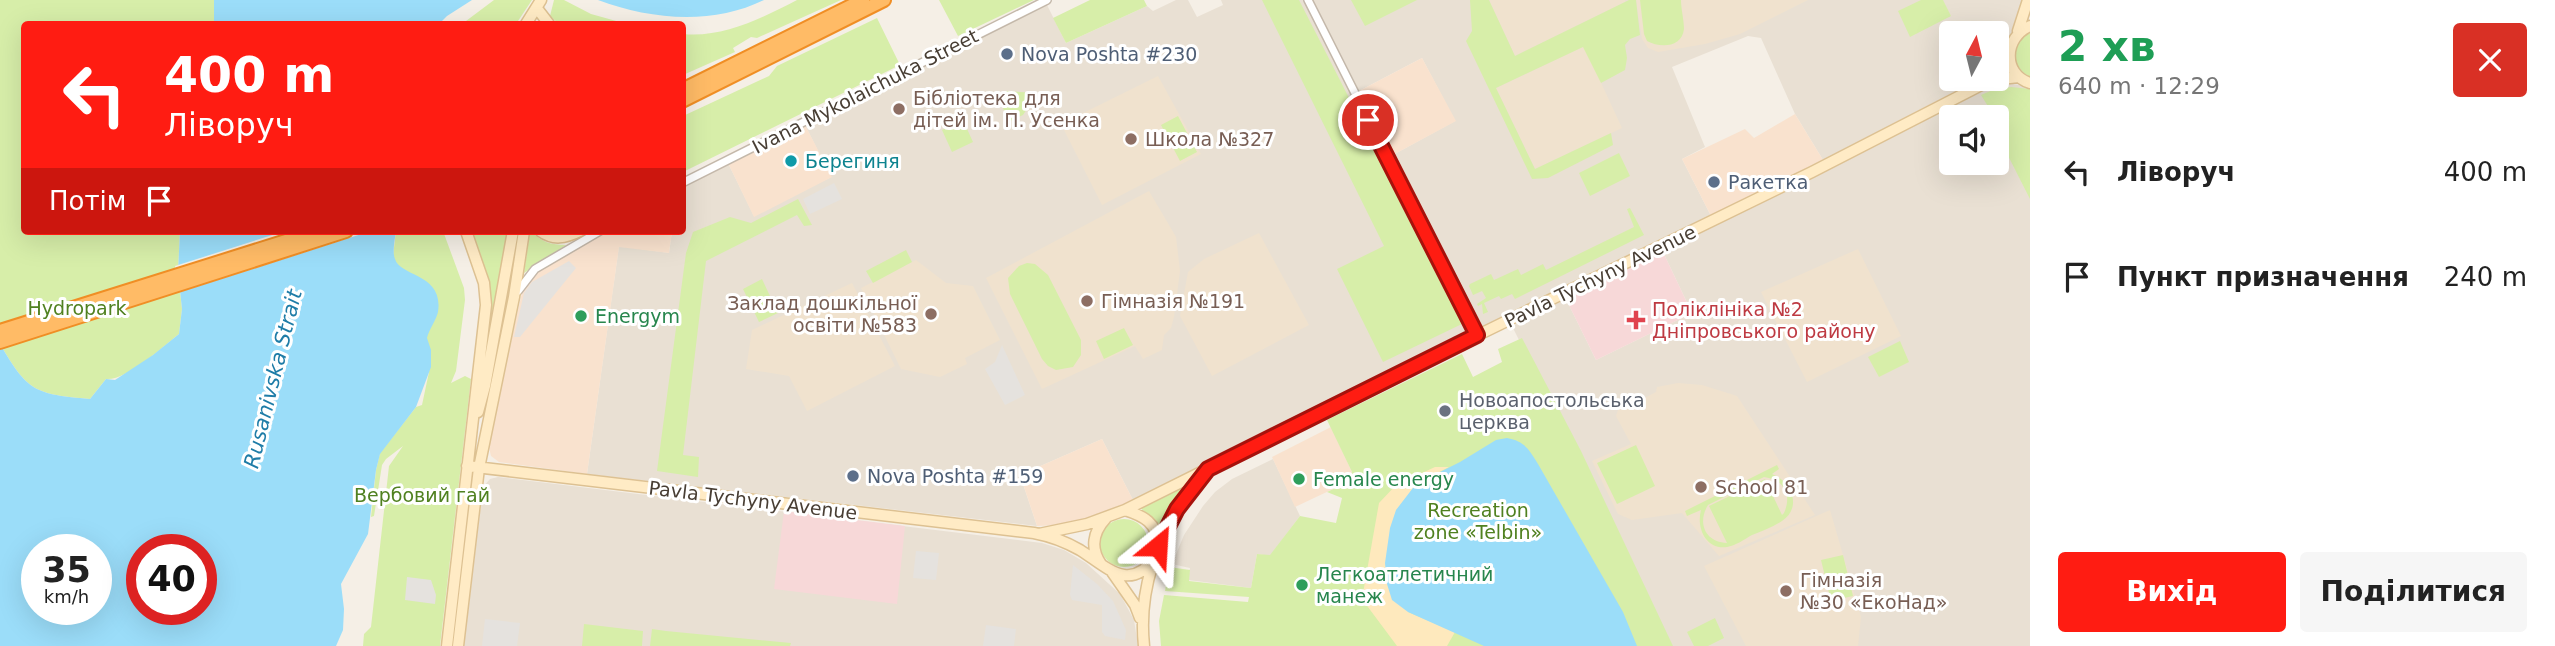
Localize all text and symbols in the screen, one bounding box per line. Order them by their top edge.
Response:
north arrow [1939,21,2009,91]
map controls [1939,21,2009,175]
text: 2 хв [2058,22,2156,71]
button: close [2453,23,2527,97]
street label: Ivana Mykolaichuka Street [748,24,982,158]
place label: Nova Poshta #230 [1021,43,1197,65]
marker: Nova Poshta #230 [999,46,1015,62]
text: 400 m [164,47,334,104]
icon: left [49,49,140,140]
text: 640 m · 12:29 [2058,73,2220,99]
place label: Бібліотека для дітей ім. П. Усенка [913,87,1100,131]
pin [1338,90,1398,150]
marker: Бібліотека для дітей ім. П. Усенка [891,101,907,117]
icon: arrive [1349,101,1387,139]
button: sound [1939,105,2009,175]
text: Ліворуч [164,106,294,144]
place label: Школа №327 [1145,128,1274,150]
marker: Школа №327 [1123,131,1139,147]
place label: Берегиня [805,150,900,172]
marker: Берегиня [783,153,799,169]
icon: left [2058,153,2096,191]
text: Ліворуч [2117,157,2235,187]
text: 400 m [2444,157,2527,187]
place label: Ракетка [1728,171,1808,193]
marker: Ракетка [1706,174,1722,190]
icon: arrive [140,182,178,220]
text: Потім [49,186,126,216]
street label: Pavla Tychyny Avenue [1501,220,1699,332]
icon: arrive [2058,258,2096,296]
text: Пункт призначення [2117,262,2409,292]
text: 240 m [2444,262,2527,292]
water label: Rusanivska Strait [239,287,307,471]
place label: Гімназія №191 [1101,290,1245,312]
place label: Заклад дошкільної освіти №583 [727,292,918,336]
marker: Гімназія №191 [1079,293,1095,309]
park label: Hydropark [27,297,127,319]
place label: Поліклініка №2 Дніпровського району [1652,298,1876,342]
place label: Energym [595,305,680,327]
marker: Заклад дошкільної освіти №583 [923,306,939,322]
marker: Energym [573,308,589,324]
marker: Поліклініка №2 Дніпровського району [1626,310,1646,330]
place label: Новоапостольська церква [1459,389,1645,433]
marker: Новоапостольська церква [1437,403,1453,419]
place label: Nova Poshta #159 [867,465,1043,487]
marker: Nova Poshta #159 [845,468,861,484]
place label: Female energy [1313,468,1454,490]
marker: Female energy [1291,471,1307,487]
street label: Pavla Tychyny Avenue [647,476,859,524]
place label: School 81 [1715,476,1808,498]
marker: School 81 [1693,479,1709,495]
park label: Вербовий гай [354,484,490,506]
park label: Recreation zone «Telbin» [1414,499,1542,543]
position arrow [1121,509,1195,583]
speed limit sign: 40 [126,534,217,625]
text: 35 [42,550,91,590]
button: Вихід [2058,552,2286,632]
button: Поділитися [2300,552,2527,632]
place label: Легкоатлетичний манеж [1316,563,1493,607]
place label: Гімназія №30 «ЕкоНад» [1800,569,1947,613]
marker: Легкоатлетичний манеж [1294,577,1310,593]
marker: Гімназія №30 «ЕкоНад» [1778,583,1794,599]
text: km/h [44,586,89,607]

